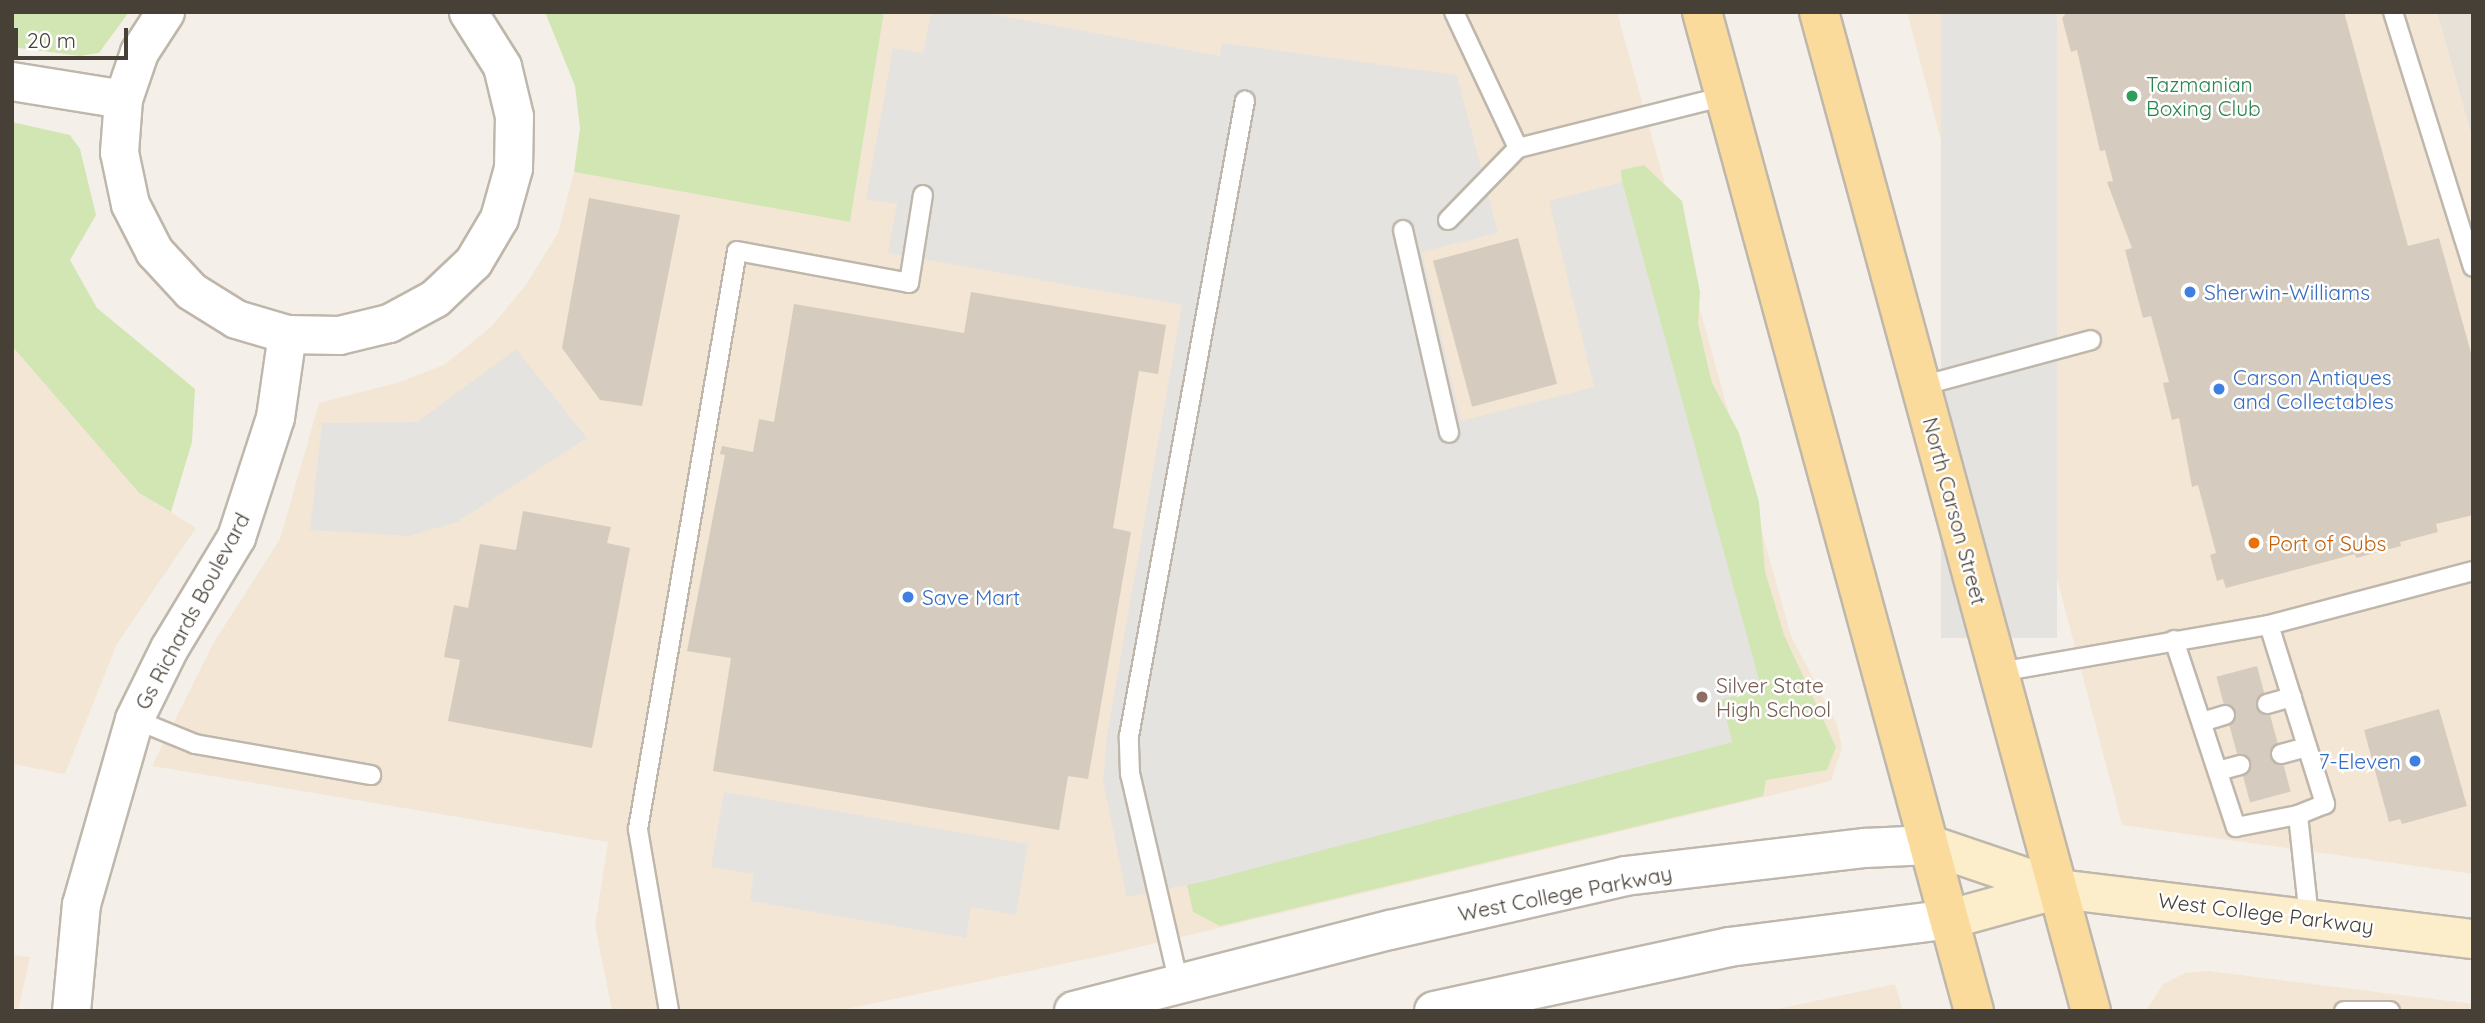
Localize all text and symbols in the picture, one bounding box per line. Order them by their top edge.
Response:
scale bar [18,14,131,58]
text: 20 m [27,27,76,53]
place label: Tazmanian Boxing Club [2146,71,2261,121]
marker: Tazmanian Boxing Club [2124,88,2140,104]
place label: Sherwin-Williams [2204,279,2370,305]
marker: Sherwin-Williams [2182,284,2198,300]
place label: Carson Antiques and Collectables [2233,364,2394,414]
marker: Carson Antiques and Collectables [2211,381,2227,397]
street label: North Carson Street [1918,414,1992,608]
street label: Gs Richards Boulevard [129,508,255,714]
place label: Port of Subs [2268,530,2386,556]
marker: Port of Subs [2246,535,2262,551]
place label: Save Mart [922,584,1020,610]
marker: Save Mart [900,589,916,605]
place label: Silver State High School [1716,672,1831,722]
marker: Silver State High School [1694,689,1710,705]
place label: 7-Eleven [2319,748,2401,774]
marker: 7-Eleven [2407,753,2423,769]
street label: West College Parkway [1456,860,1674,926]
street label: West College Parkway [2157,887,2375,939]

